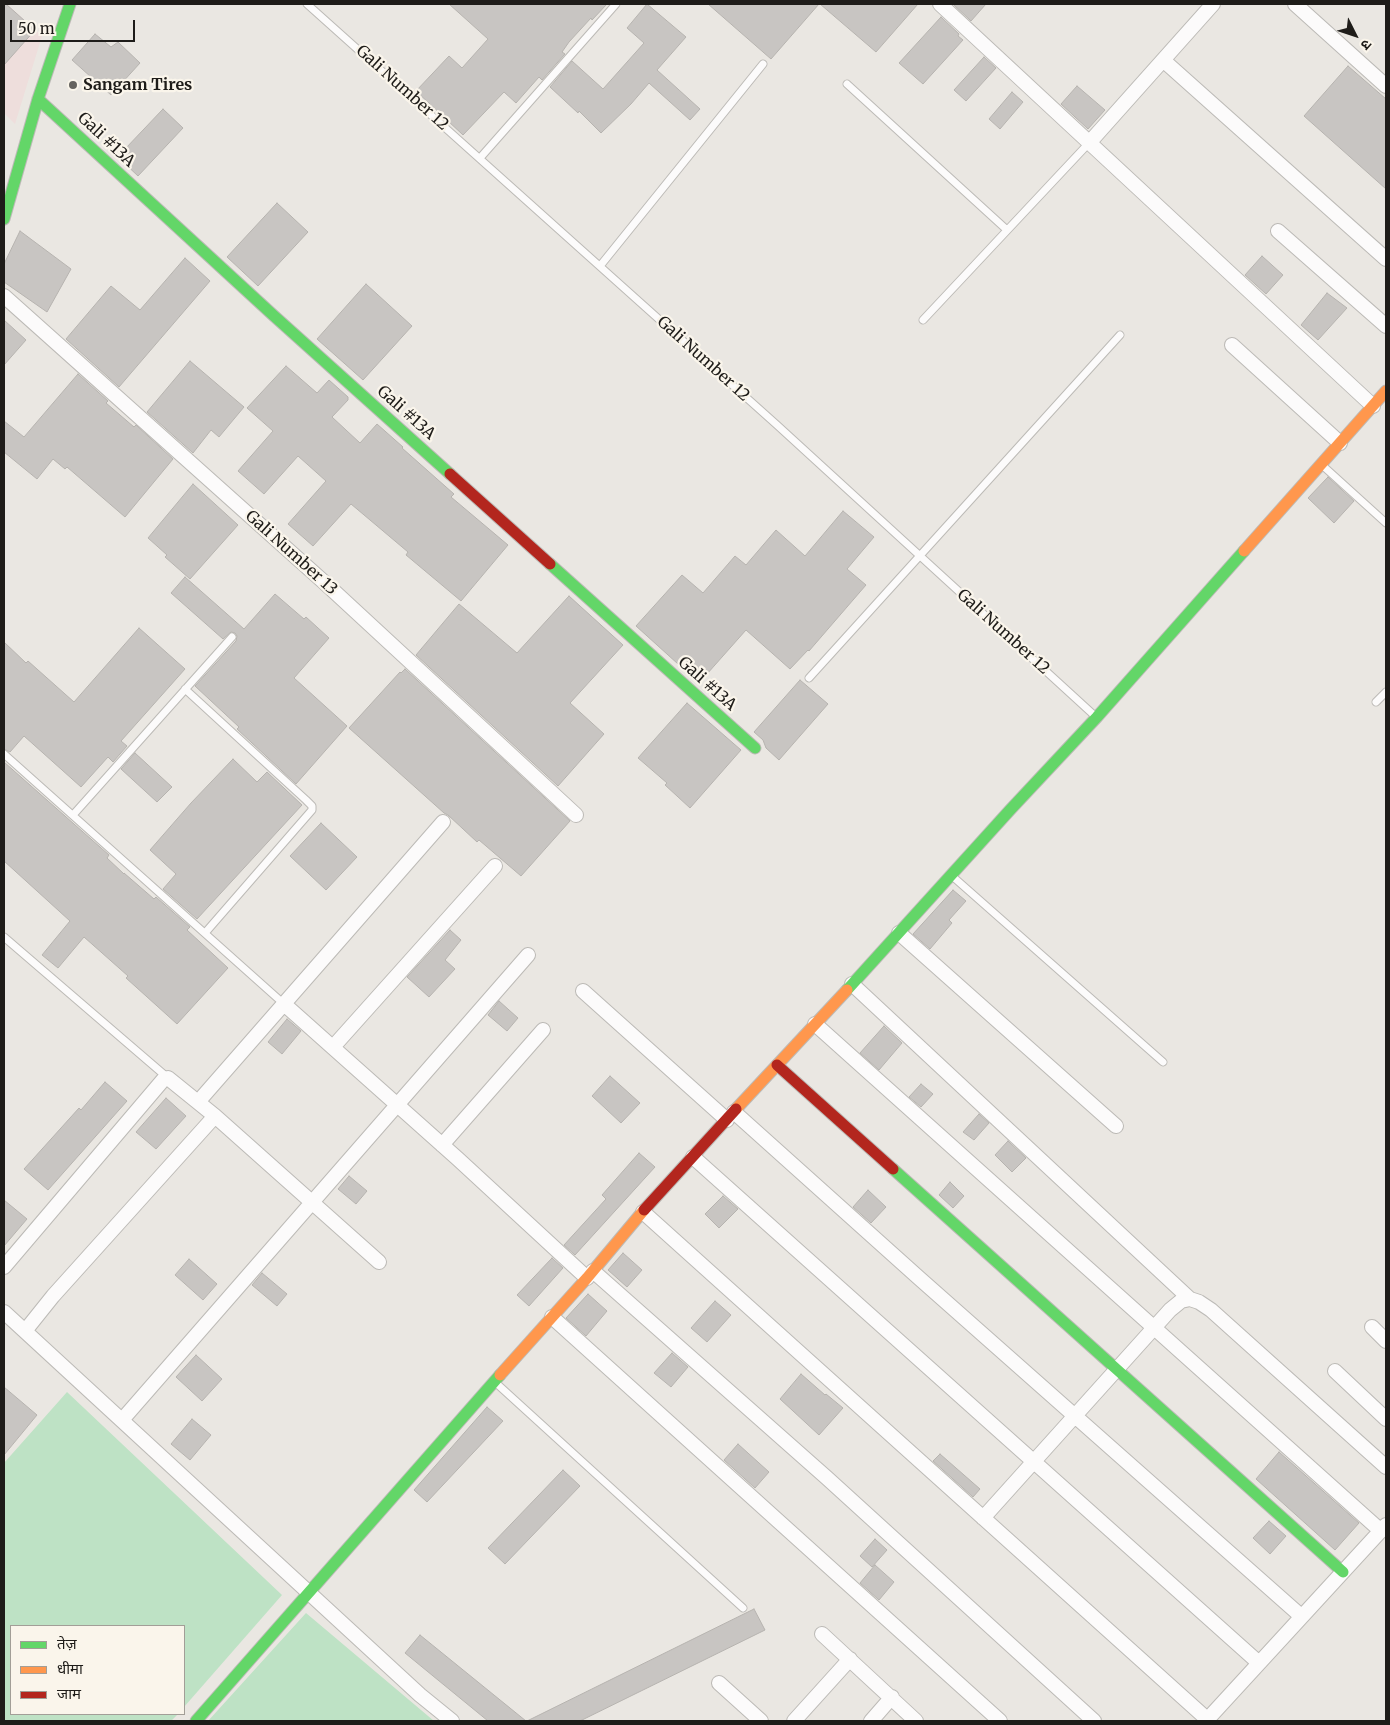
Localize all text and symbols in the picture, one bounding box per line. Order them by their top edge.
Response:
scale bar [12,10,138,42]
north arrow [1330,10,1380,60]
text: 50 m [18,19,55,38]
text: उ [1357,36,1376,54]
street label: Gali Number 12 [352,41,452,135]
place label: Sangam Tires [83,75,192,95]
marker: Sangam Tires [67,79,79,91]
street label: Gali #13A [73,109,139,171]
street label: Gali Number 12 [653,312,753,406]
street label: Gali #13A [373,382,439,444]
street label: Gali Number 13 [241,507,341,599]
street label: Gali Number 12 [953,585,1053,679]
street label: Gali #13A [674,653,740,715]
legend [10,1625,185,1715]
text: तेज़ [57,1634,77,1653]
text: धीमा [57,1659,83,1678]
text: जाम [57,1684,81,1703]

